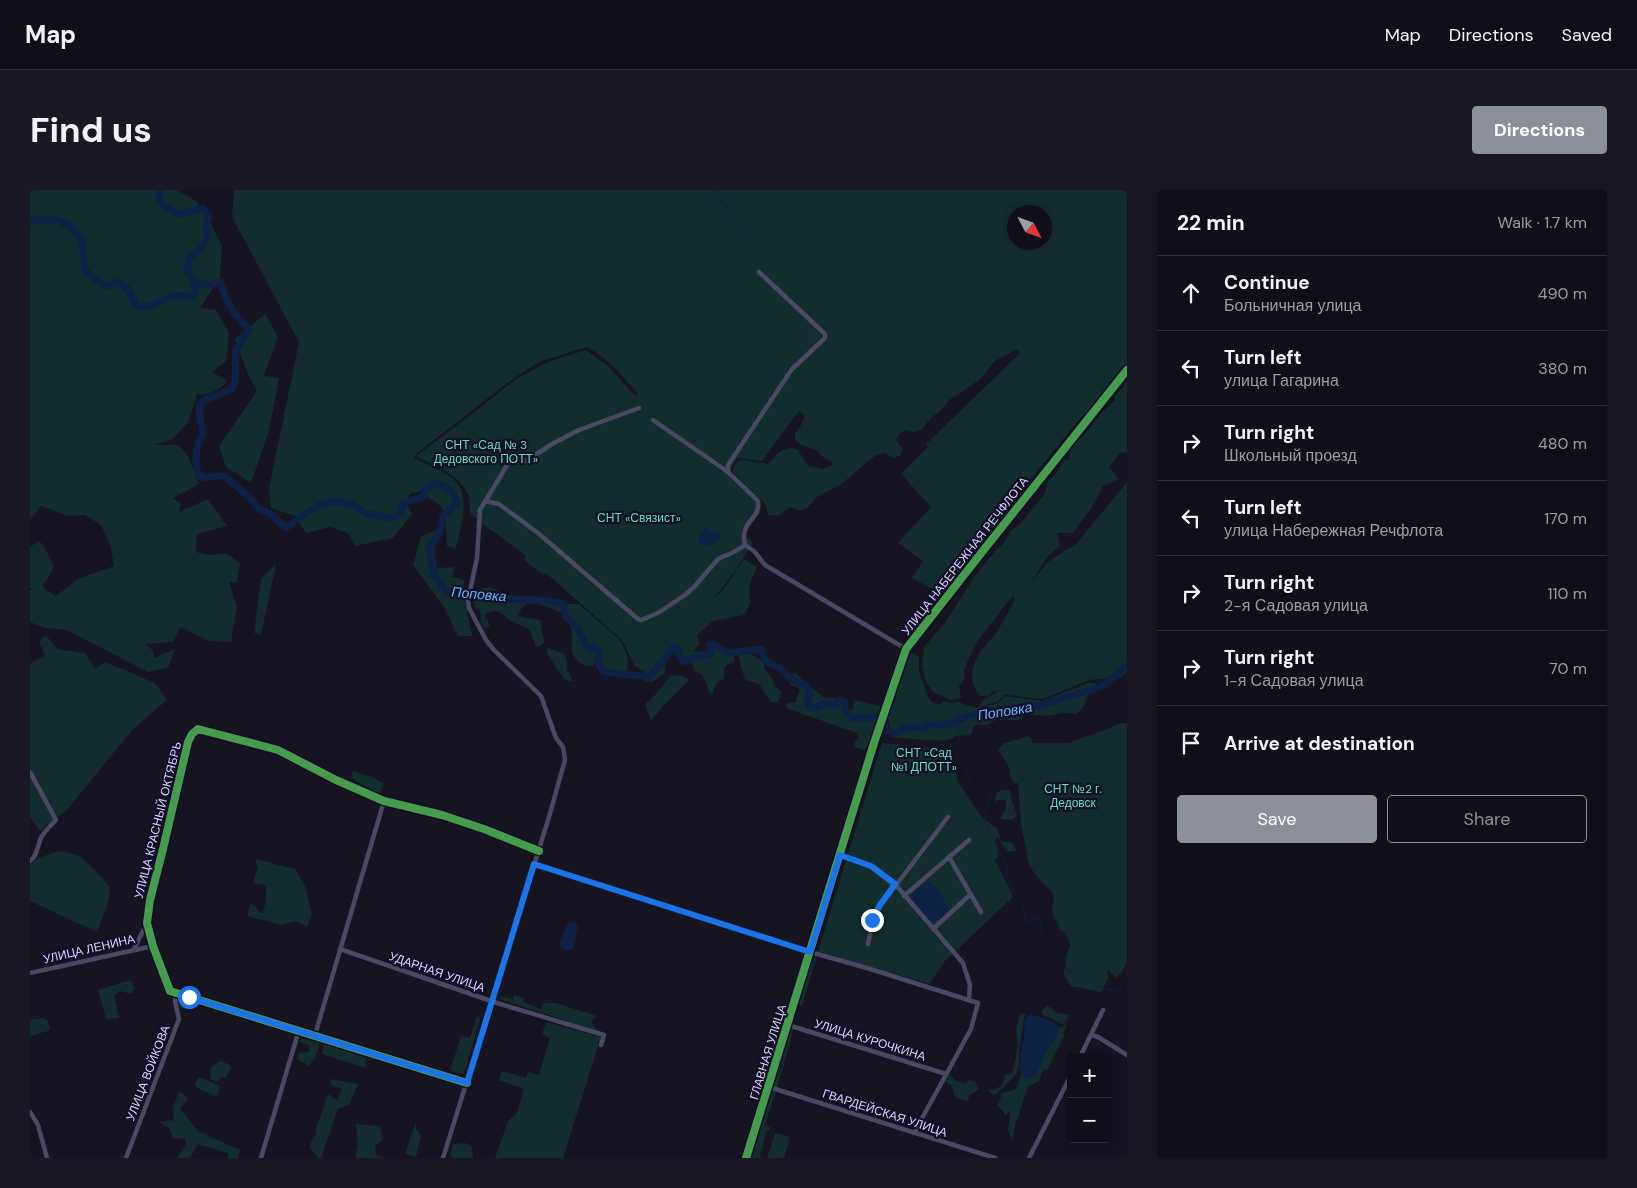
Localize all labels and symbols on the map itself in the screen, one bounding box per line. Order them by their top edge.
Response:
north arrow [1007,205,1052,250]
park label: СНТ «Сад № 3 Дедовского ПОТТ» [434,437,538,467]
street label: УЛИЦА НАБЕРЕЖНАЯ РЕЧФЛОТА [898,474,1032,638]
park label: СНТ «Связист» [597,510,681,526]
water label: Поповка [451,583,507,605]
water label: Поповка [976,698,1034,724]
street label: УЛИЦА КРАСНЫЙ ОКТЯБРЬ [131,740,185,900]
park label: СНТ «Сад №1 ДПОТТ» [891,745,957,775]
park label: СНТ №2 г. Дедовск [1044,781,1102,811]
route end [861,909,884,932]
street label: УЛИЦА ЛЕНИНА [42,931,136,967]
street label: УДАРНАЯ УЛИЦА [387,948,487,996]
route start [178,986,201,1009]
street label: ГЛАВНАЯ УЛИЦА [746,1002,790,1102]
street label: УЛИЦА КУРОЧКИНА [812,1015,928,1065]
street label: УЛИЦА ВОЙКОВА [122,1023,174,1123]
street label: ГВАРДЕЙСКАЯ УЛИЦА [821,1085,949,1141]

